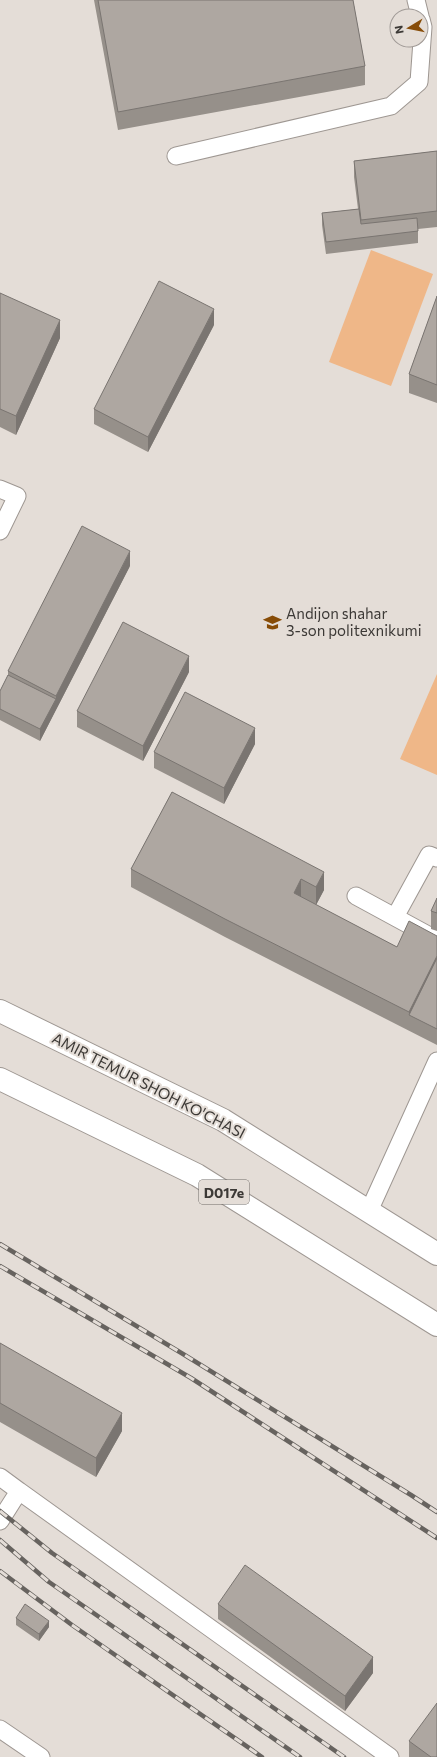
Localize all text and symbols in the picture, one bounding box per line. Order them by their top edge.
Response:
north arrow [389,8,429,48]
text: N [392,25,406,35]
place label: Andijon shahar 3-son politexnikumi [286,604,421,639]
school or university icon: Andijon shahar 3-son politexnikumi [263,612,283,632]
street label: AMIR TEMUR SHOH KO'CHASI [49,1028,249,1142]
road number: D017e [199,1180,249,1204]

